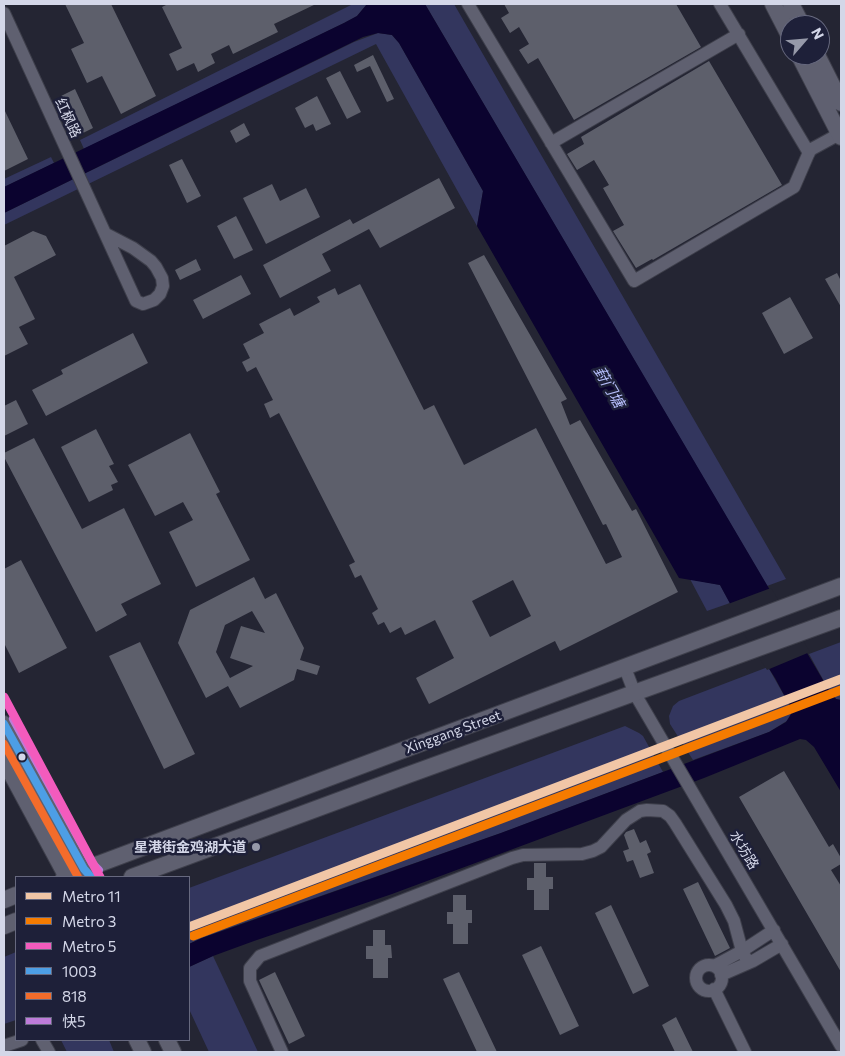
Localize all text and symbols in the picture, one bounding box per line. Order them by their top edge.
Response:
north arrow [780,15,830,65]
text: N [808,25,828,42]
street label: 红枫路 [52,95,84,141]
water label: 葑门塘 [590,363,628,411]
street label: Xinggang Street [402,707,504,757]
unlabelled marker [17,752,27,762]
street label: 水坊路 [726,828,762,872]
place label: 星港街金鸡湖大道 [134,839,246,855]
marker: 星港街金鸡湖大道 [250,841,262,853]
legend [15,876,190,1041]
text: Metro 11 [62,887,121,905]
text: Metro 3 [62,912,116,930]
text: Metro 5 [62,937,116,955]
text: 1003 [62,962,97,980]
text: 818 [62,987,87,1005]
text: 快5 [62,1012,86,1030]

